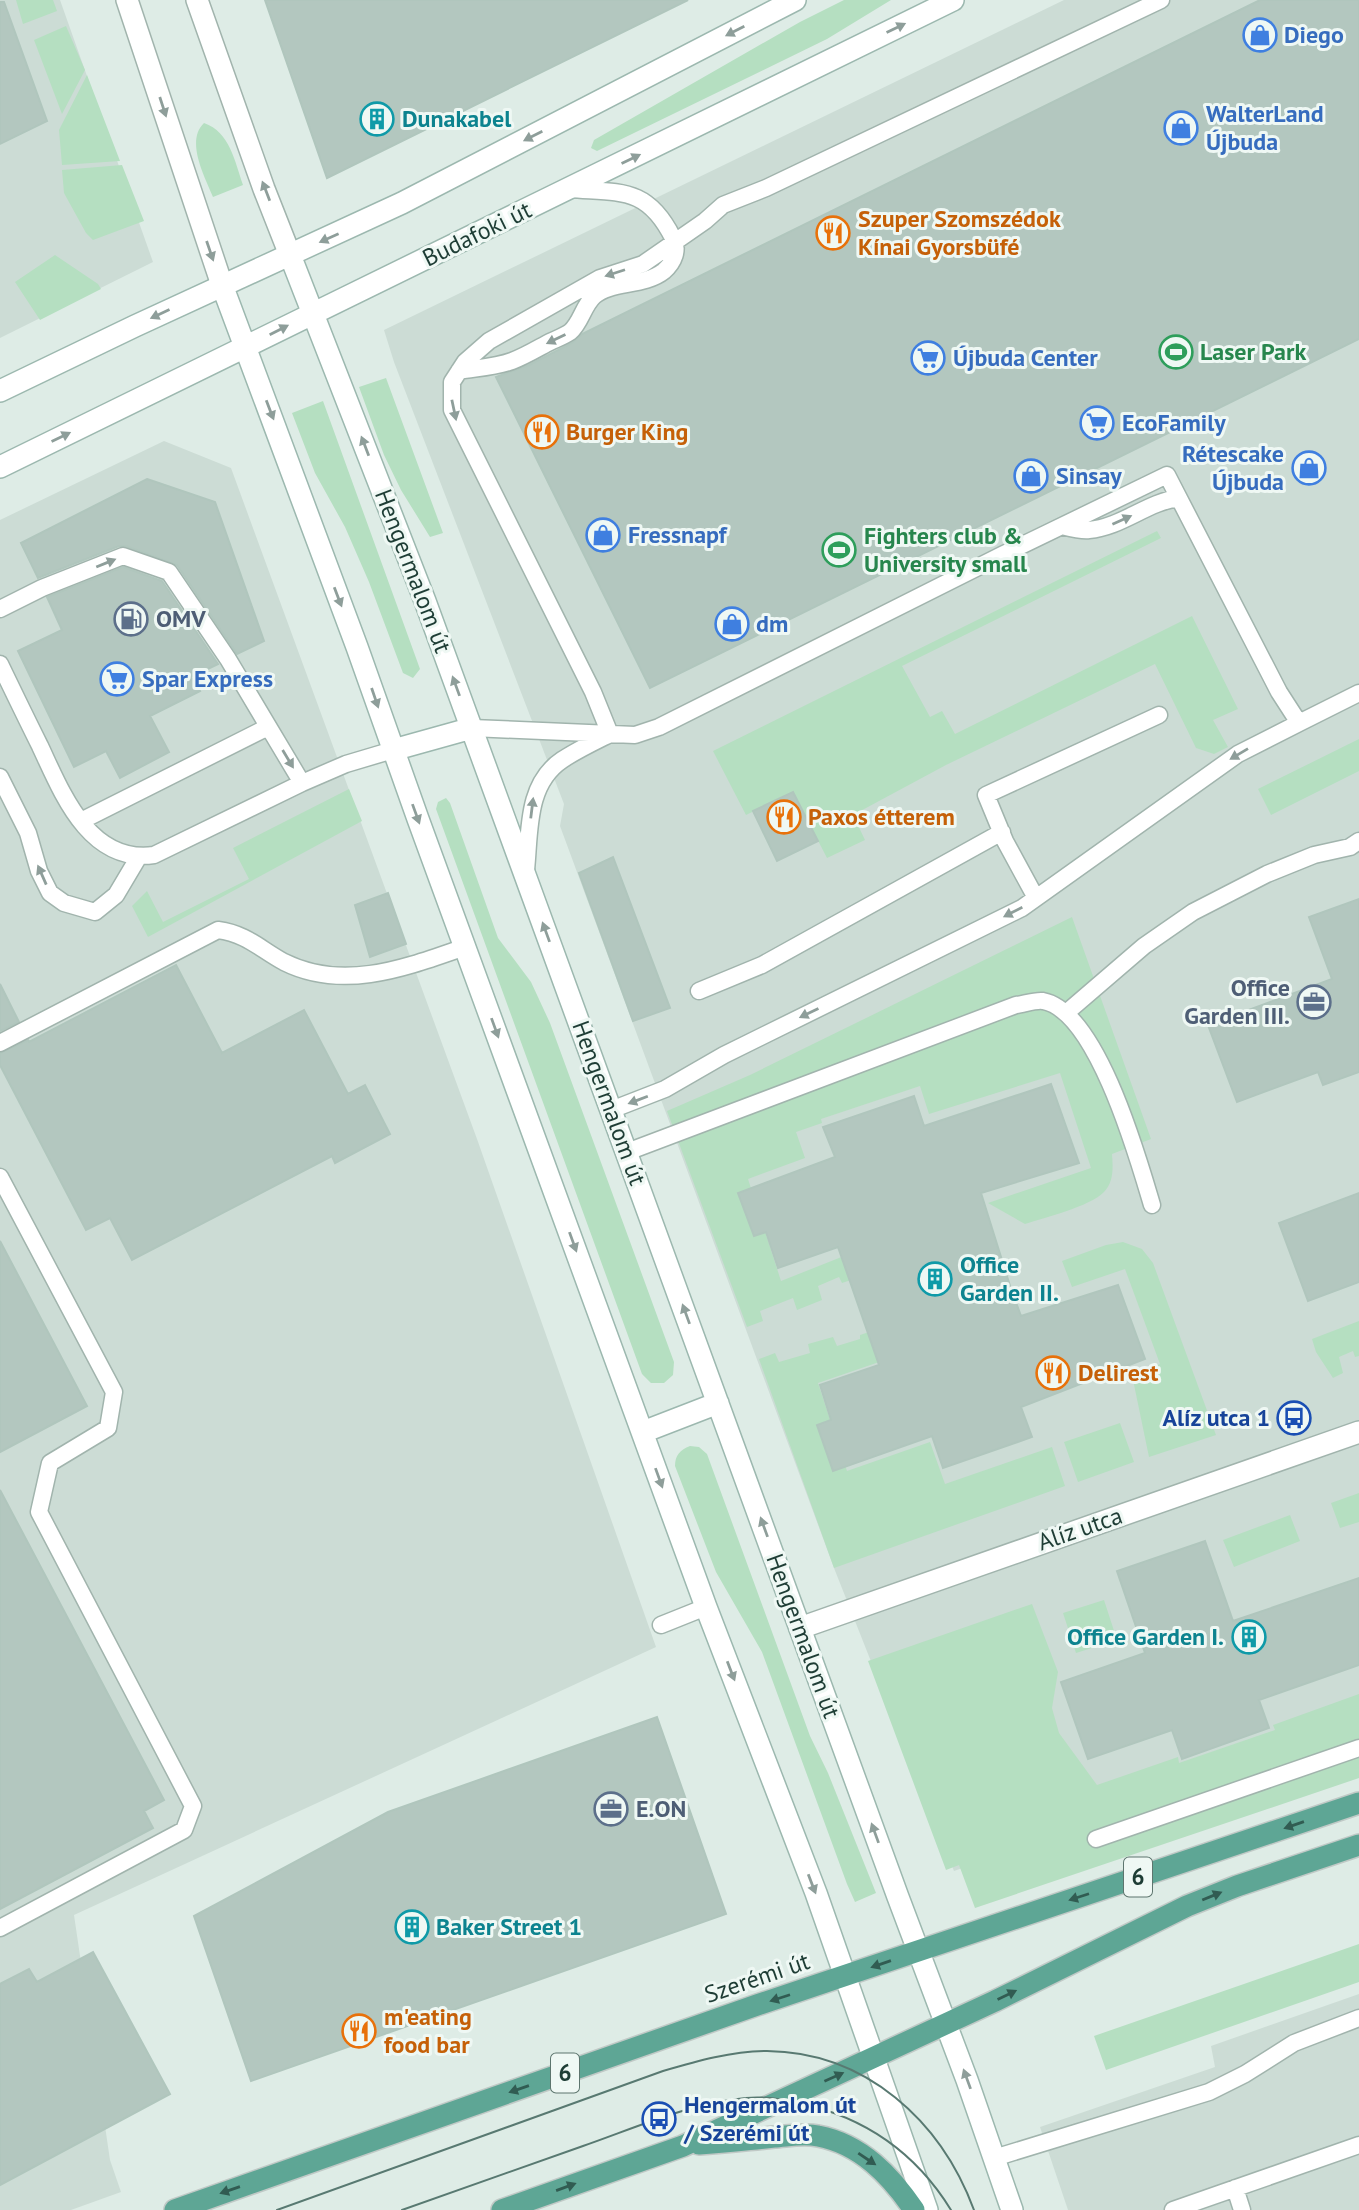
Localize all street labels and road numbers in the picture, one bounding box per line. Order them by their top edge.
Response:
street label: Budafoki út [417,194,536,273]
street label: Hengermalom út [368,485,459,657]
street label: Hengermalom út [565,1016,654,1189]
street label: Alíz utca [1033,1500,1126,1557]
street label: Hengermalom út [759,1549,848,1722]
road number: 6 [1124,1858,1152,1896]
street label: Szerémi út [700,1945,813,2010]
road number: 6 [551,2054,579,2092]

